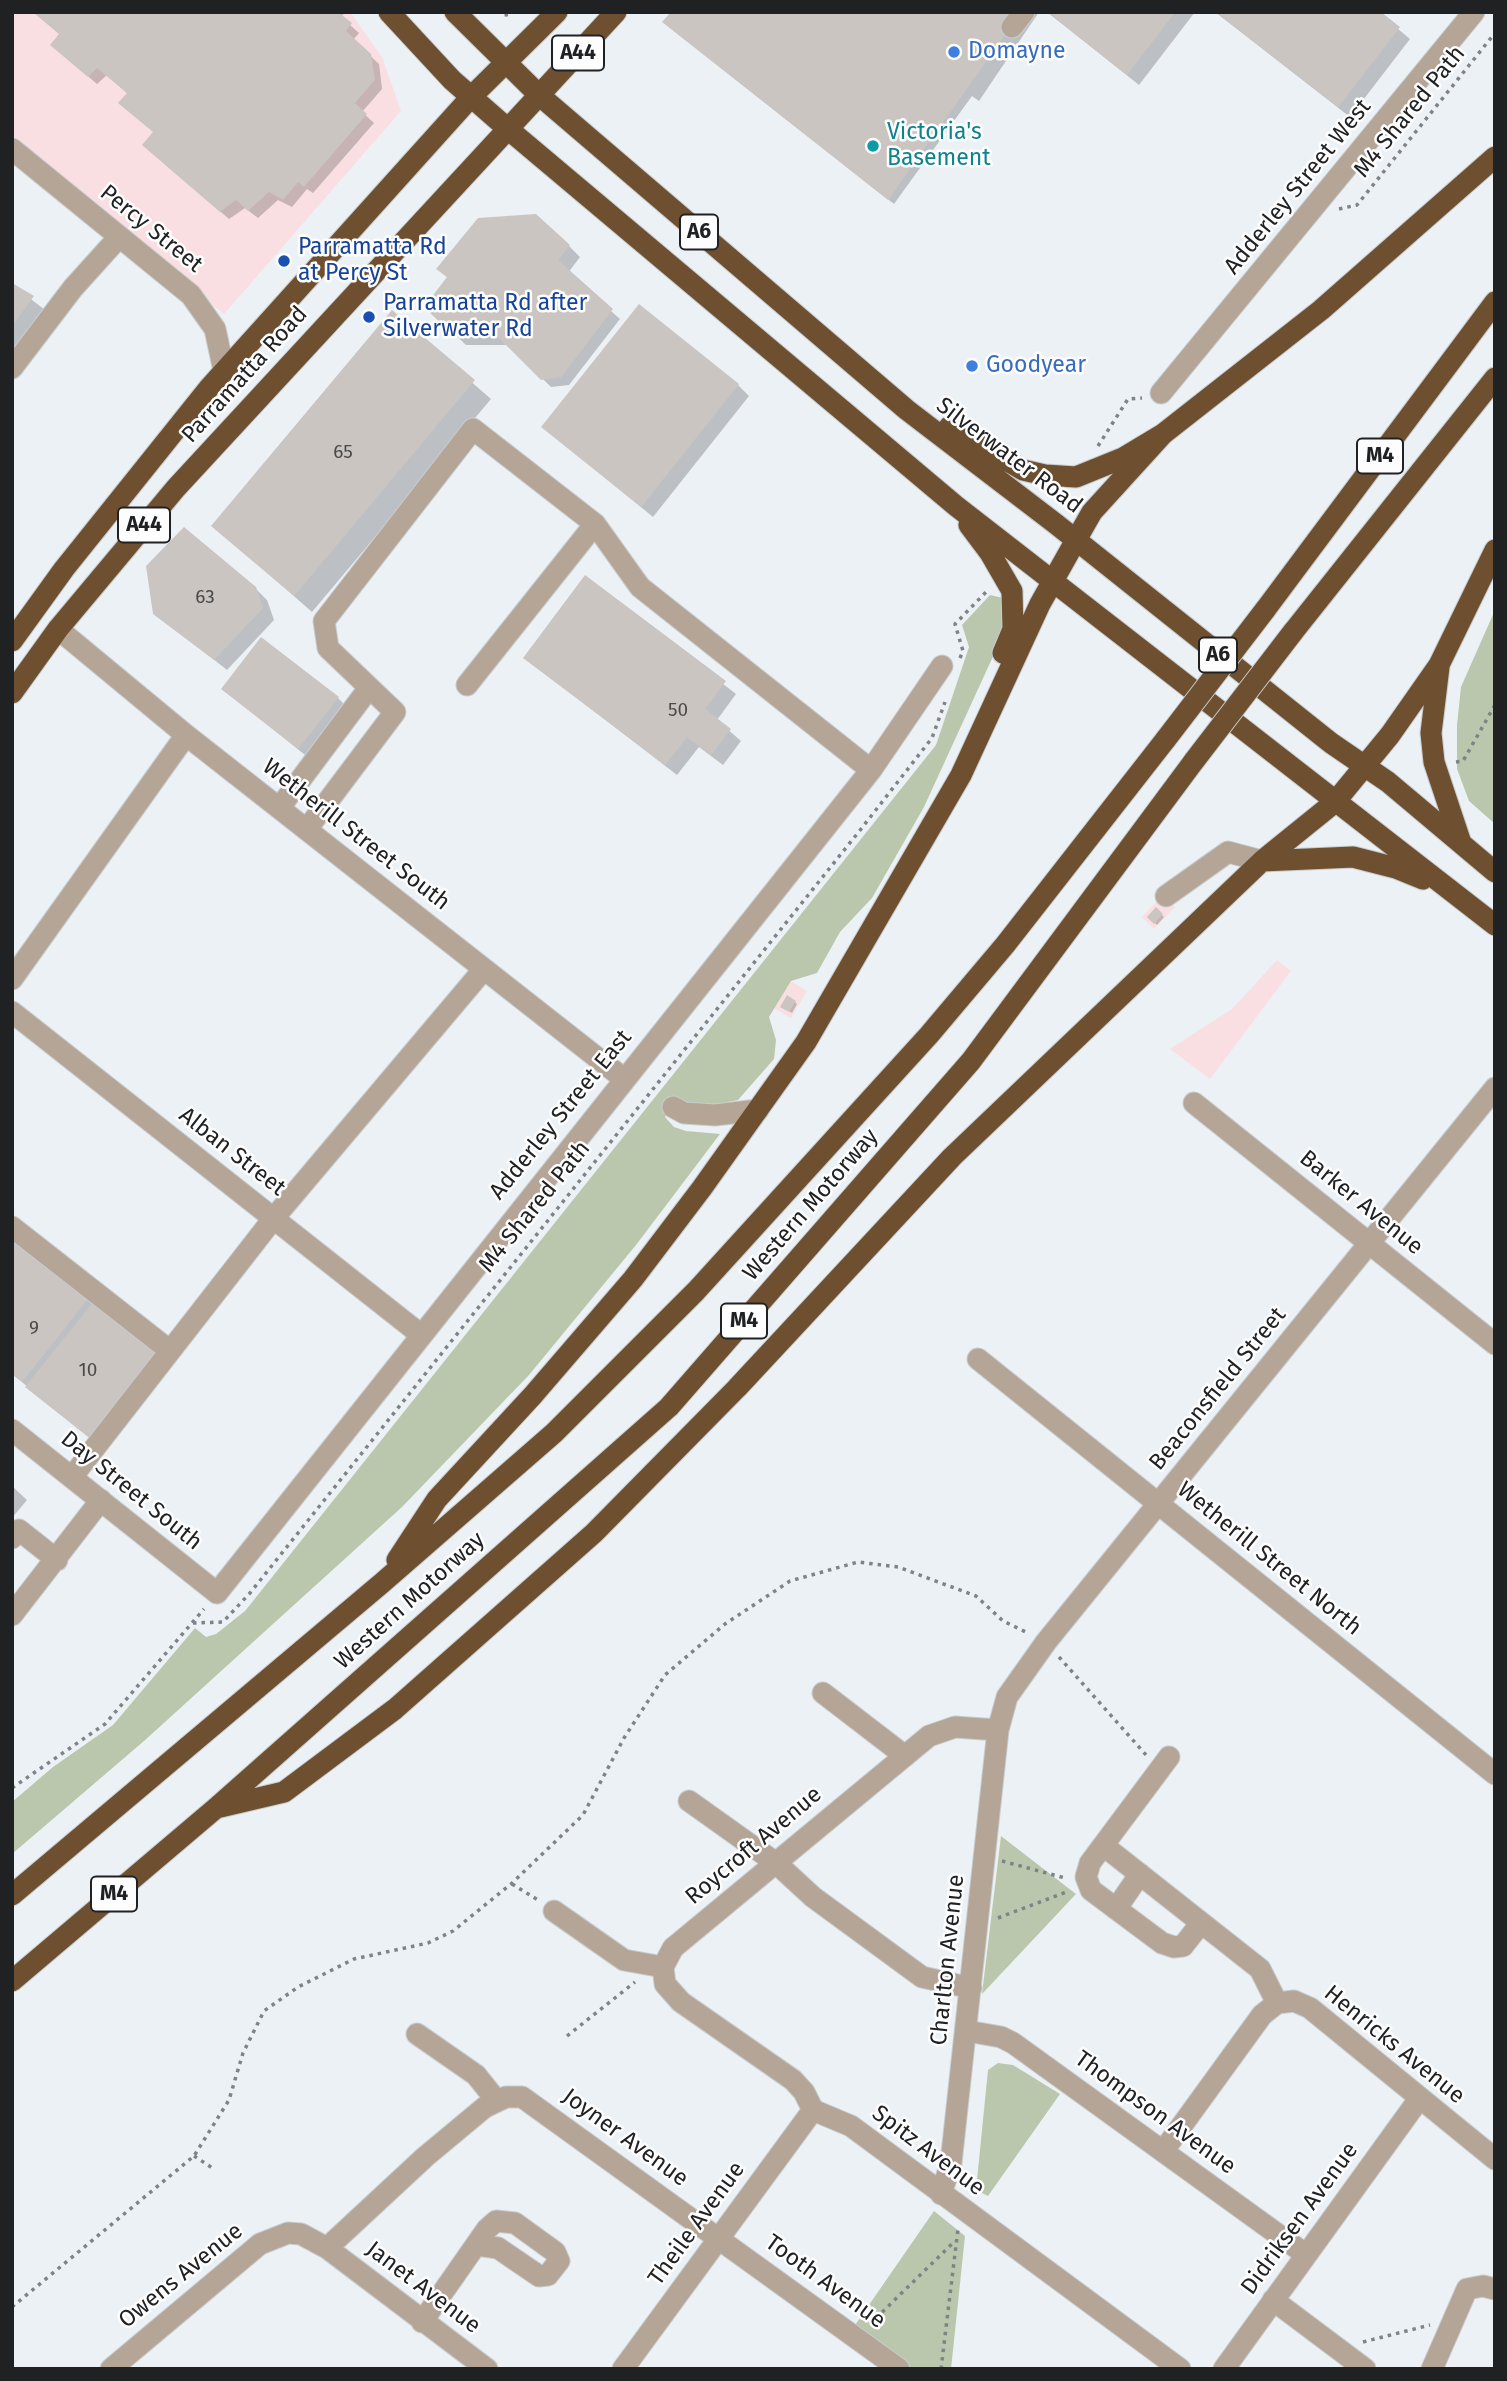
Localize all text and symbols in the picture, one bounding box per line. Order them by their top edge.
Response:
road number: A44 [552,36,604,70]
place label: Domayne [968,38,1065,66]
street label: M4 Shared Path [1348,41,1472,183]
marker: Domayne [946,44,962,60]
street label: Adderley Street West [1219,94,1377,280]
place label: Victoria's Basement [887,119,991,173]
marker: Victoria's Basement [865,138,881,154]
street label: Percy Street [94,179,208,279]
road number: A6 [680,215,718,250]
place label: Parramatta Rd at Percy St [298,234,447,288]
marker: Parramatta Rd at Percy St [276,253,292,269]
place label: Parramatta Rd after Silverwater Rd [383,290,587,344]
street label: Parramatta Road [176,301,314,449]
marker: Parramatta Rd after Silverwater Rd [361,309,377,325]
place label: Goodyear [986,352,1086,380]
marker: Goodyear [964,358,980,374]
street label: Silverwater Road [931,392,1087,520]
road number: M4 [1357,438,1403,474]
house number: 65 [333,442,353,464]
road number: A44 [118,508,170,542]
house number: 63 [195,587,215,609]
road number: A6 [1199,638,1237,672]
house number: 50 [668,700,688,722]
street label: Wetherill Street South [257,753,455,917]
street label: Adderley Street East [484,1025,638,1205]
street label: Alban Street [173,1102,291,1202]
street label: Western Motorway [738,1123,884,1287]
street label: M4 Shared Path [473,1136,597,1278]
street label: Barker Avenue [1294,1145,1428,1261]
street label: Beaconsfield Street [1144,1302,1292,1476]
road number: M4 [721,1304,767,1338]
house number: 9 [29,1318,39,1340]
house number: 10 [79,1360,97,1382]
street label: Day Street South [55,1426,207,1556]
street label: Wetherill Street North [1171,1476,1367,1642]
street label: Western Motorway [329,1526,491,1676]
street label: Roycroft Avenue [680,1781,828,1911]
street label: Charlton Avenue [925,1873,971,2047]
road number: M4 [91,1876,137,1912]
street label: Henricks Avenue [1318,1980,1470,2110]
street label: Thompson Avenue [1069,2045,1241,2181]
street label: Joyner Avenue [557,2083,693,2193]
street label: Spitz Avenue [866,2100,990,2202]
street label: Didriksen Avenue [1236,2138,1364,2300]
street label: Theile Avenue [643,2157,751,2291]
street label: Owens Avenue [113,2218,249,2334]
street label: Tooth Avenue [760,2229,890,2335]
street label: Janet Avenue [360,2236,486,2340]

